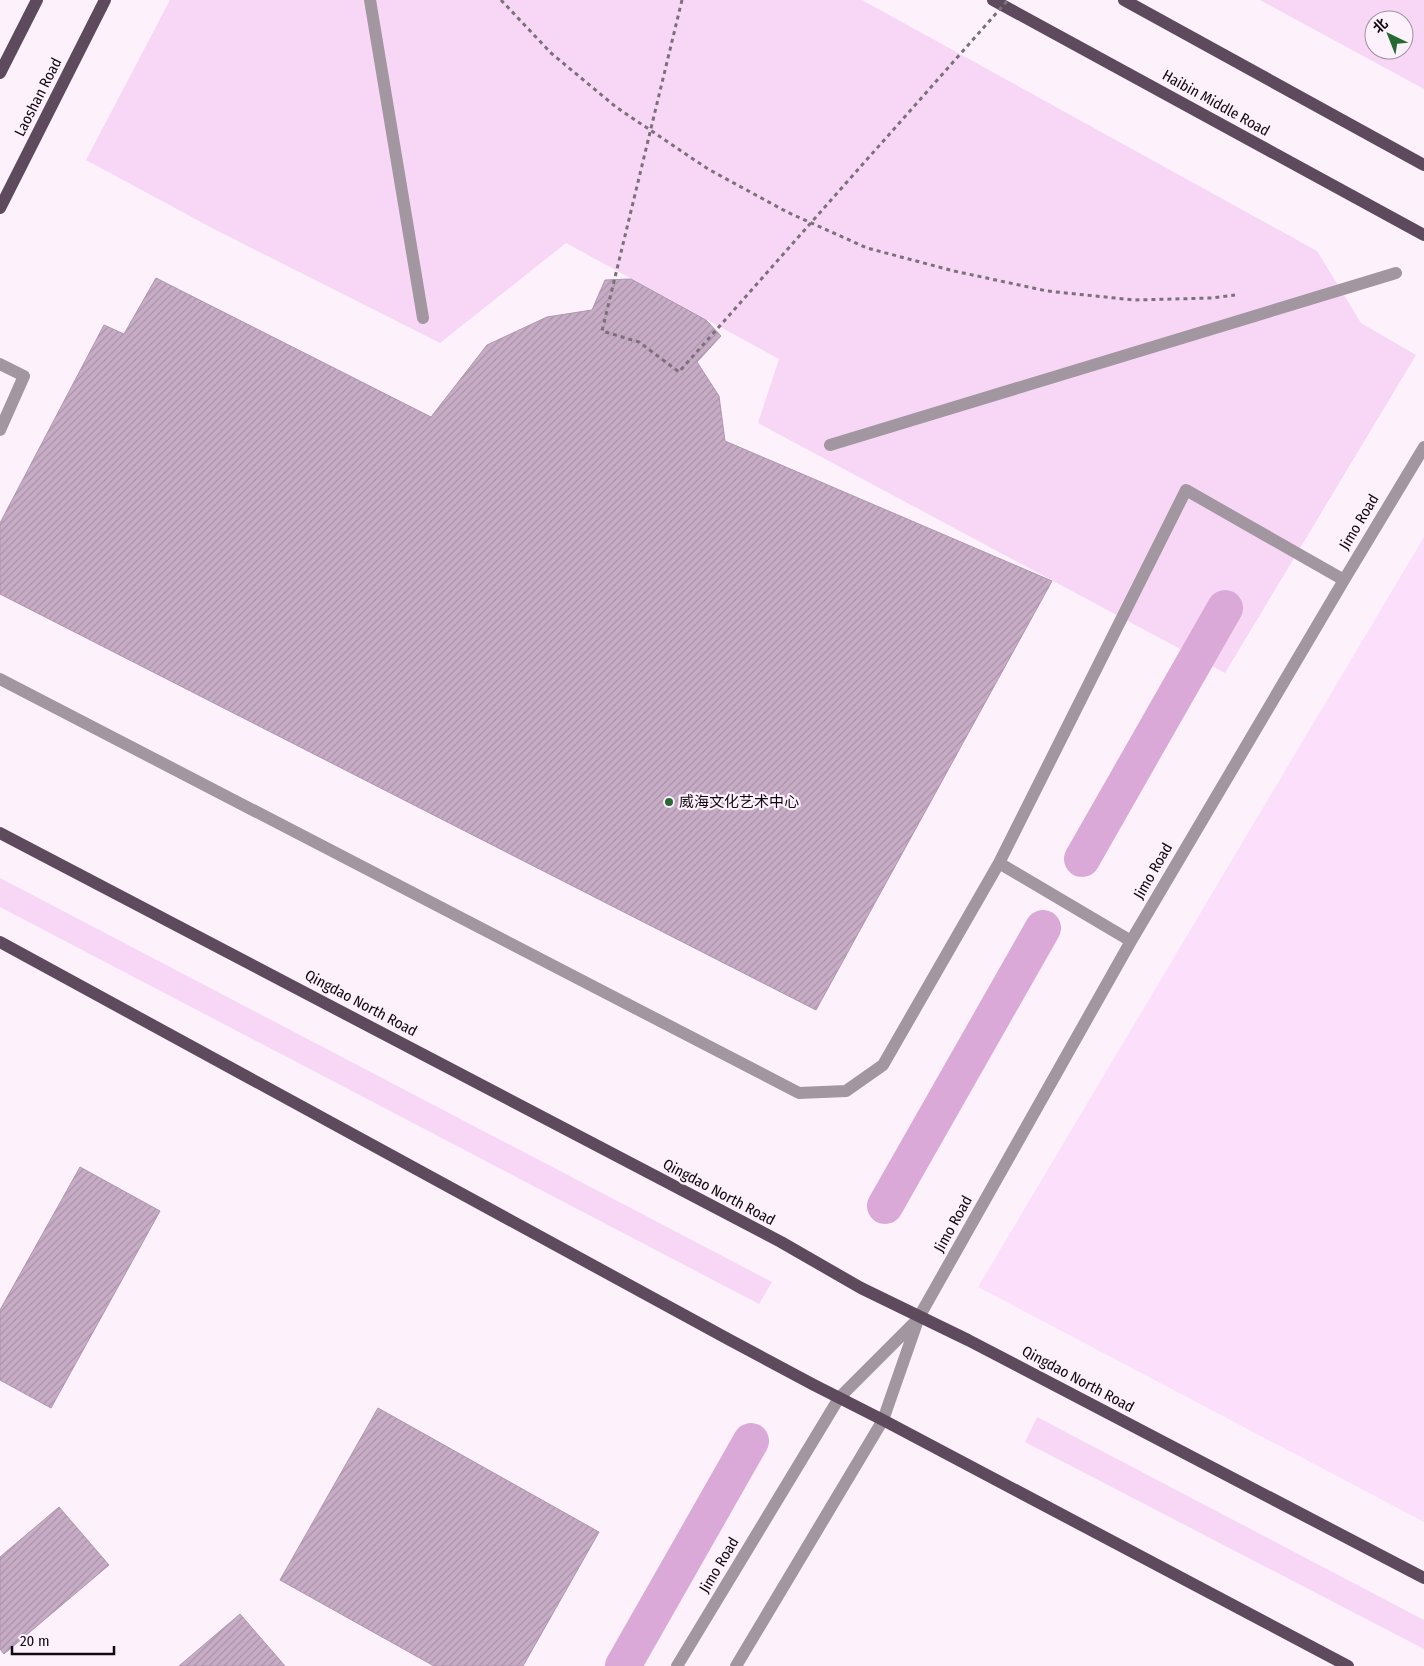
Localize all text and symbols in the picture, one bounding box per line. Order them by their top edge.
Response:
north arrow [1364,10,1414,60]
text: 北 [1370,15,1391,37]
street label: Laoshan Road [10,55,66,139]
street label: Haibin Middle Road [1159,66,1273,140]
street label: Jimo Road [1335,491,1383,553]
place label: 威海文化艺术中心 [679,793,799,811]
marker: 威海文化艺术中心 [663,796,675,808]
street label: Jimo Road [1130,840,1176,902]
street label: Qingdao North Road [302,966,420,1040]
street label: Qingdao North Road [660,1155,778,1229]
street label: Jimo Road [930,1193,976,1255]
street label: Qingdao North Road [1019,1342,1137,1416]
street label: Jimo Road [695,1534,743,1596]
scale bar [12,1624,115,1656]
text: 20 m [20,1632,50,1650]

